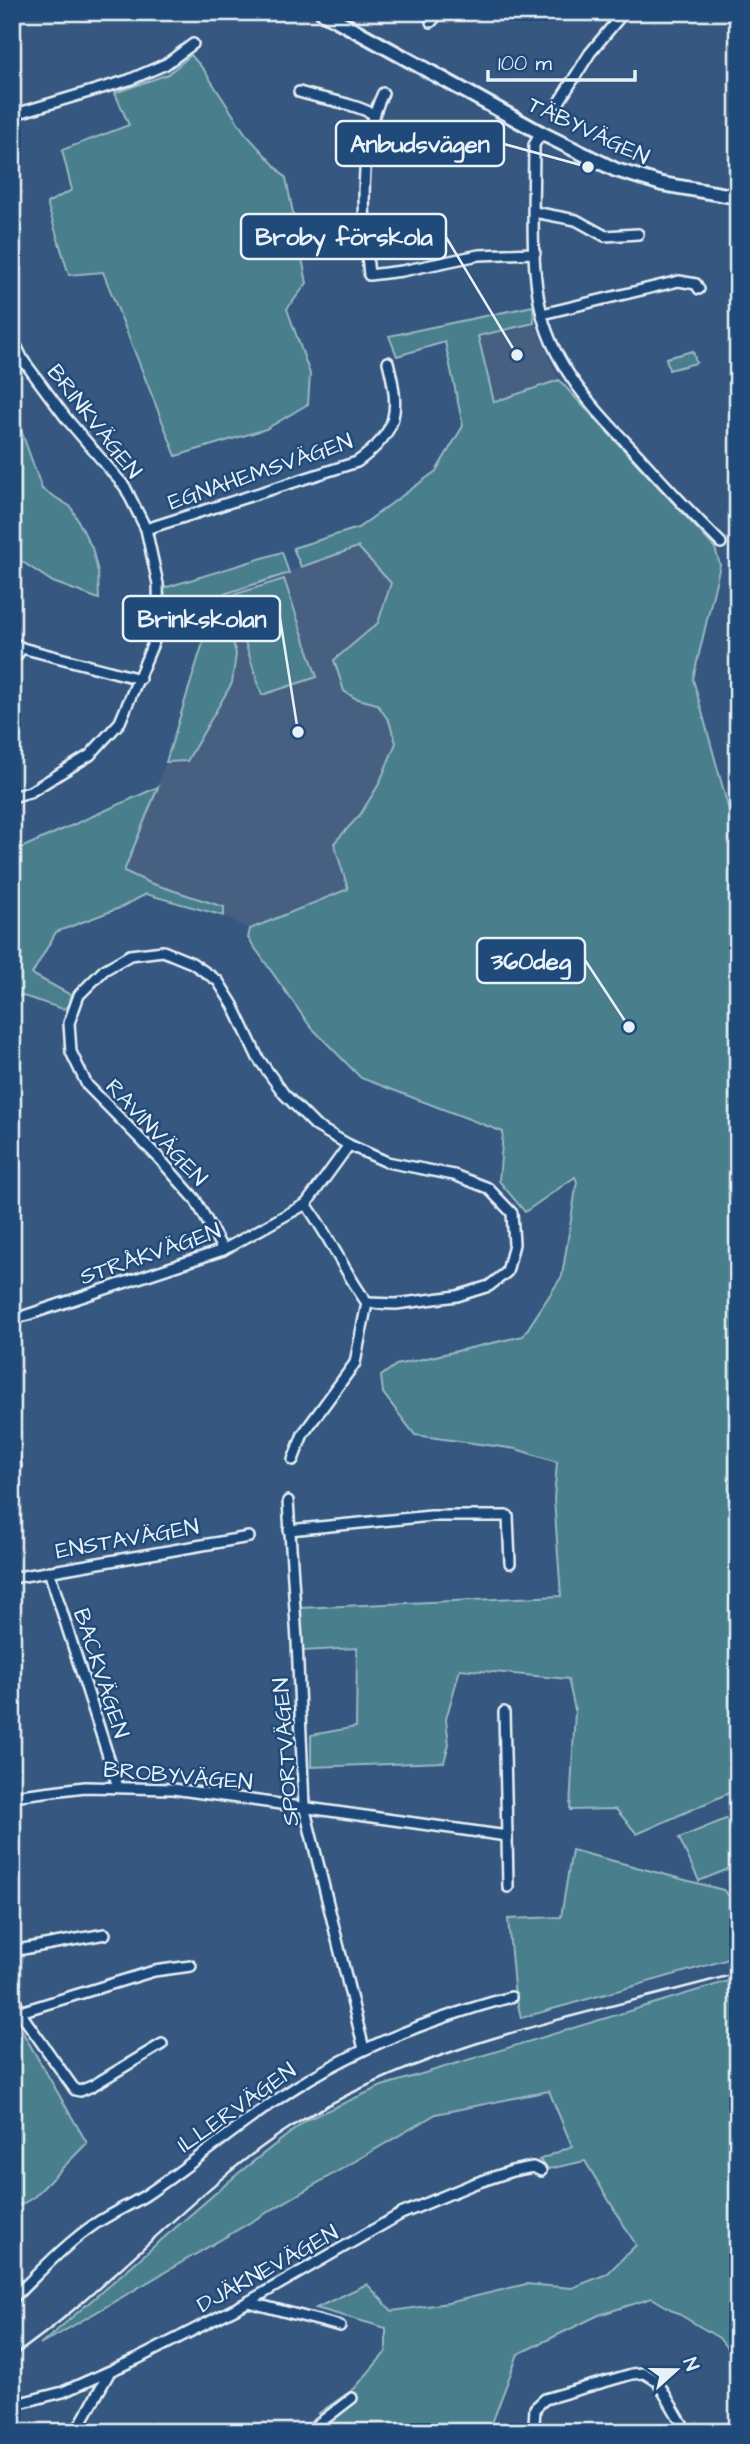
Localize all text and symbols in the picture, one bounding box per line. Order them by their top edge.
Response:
scale bar [488,38,634,82]
text: 100 m [498,49,553,78]
street label: TÄBYVÄGEN [523,89,655,173]
callout: Anbudsvägen [336,121,504,166]
text: Anbudsvägen [350,128,490,163]
callout: Broby förskola [241,214,446,259]
text: Broby förskola [255,221,433,257]
street label: BRINKVÄGEN [39,358,149,486]
street label: EGNAHEMSVÄGEN [164,425,357,519]
callout: Brinkskolan [123,596,280,641]
text: Brinkskolan [138,603,266,637]
callout: 360deg [477,938,585,983]
text: 360deg [490,945,572,980]
street label: RAVINVÄGEN [98,1072,215,1194]
street label: STRÅKVÄGEN [75,1215,225,1293]
street label: ENSTAVÄGEN [53,1511,201,1567]
street label: BACKVÄGEN [65,1604,137,1742]
street label: SPORTVÄGEN [265,1677,307,1827]
street label: BROBYVÄGEN [102,1754,254,1798]
street label: ILLERVÄGEN [171,2055,302,2161]
street label: DJÄKNEVÄGEN [191,2217,344,2321]
north arrow [642,2336,712,2406]
text: N [676,2354,705,2375]

